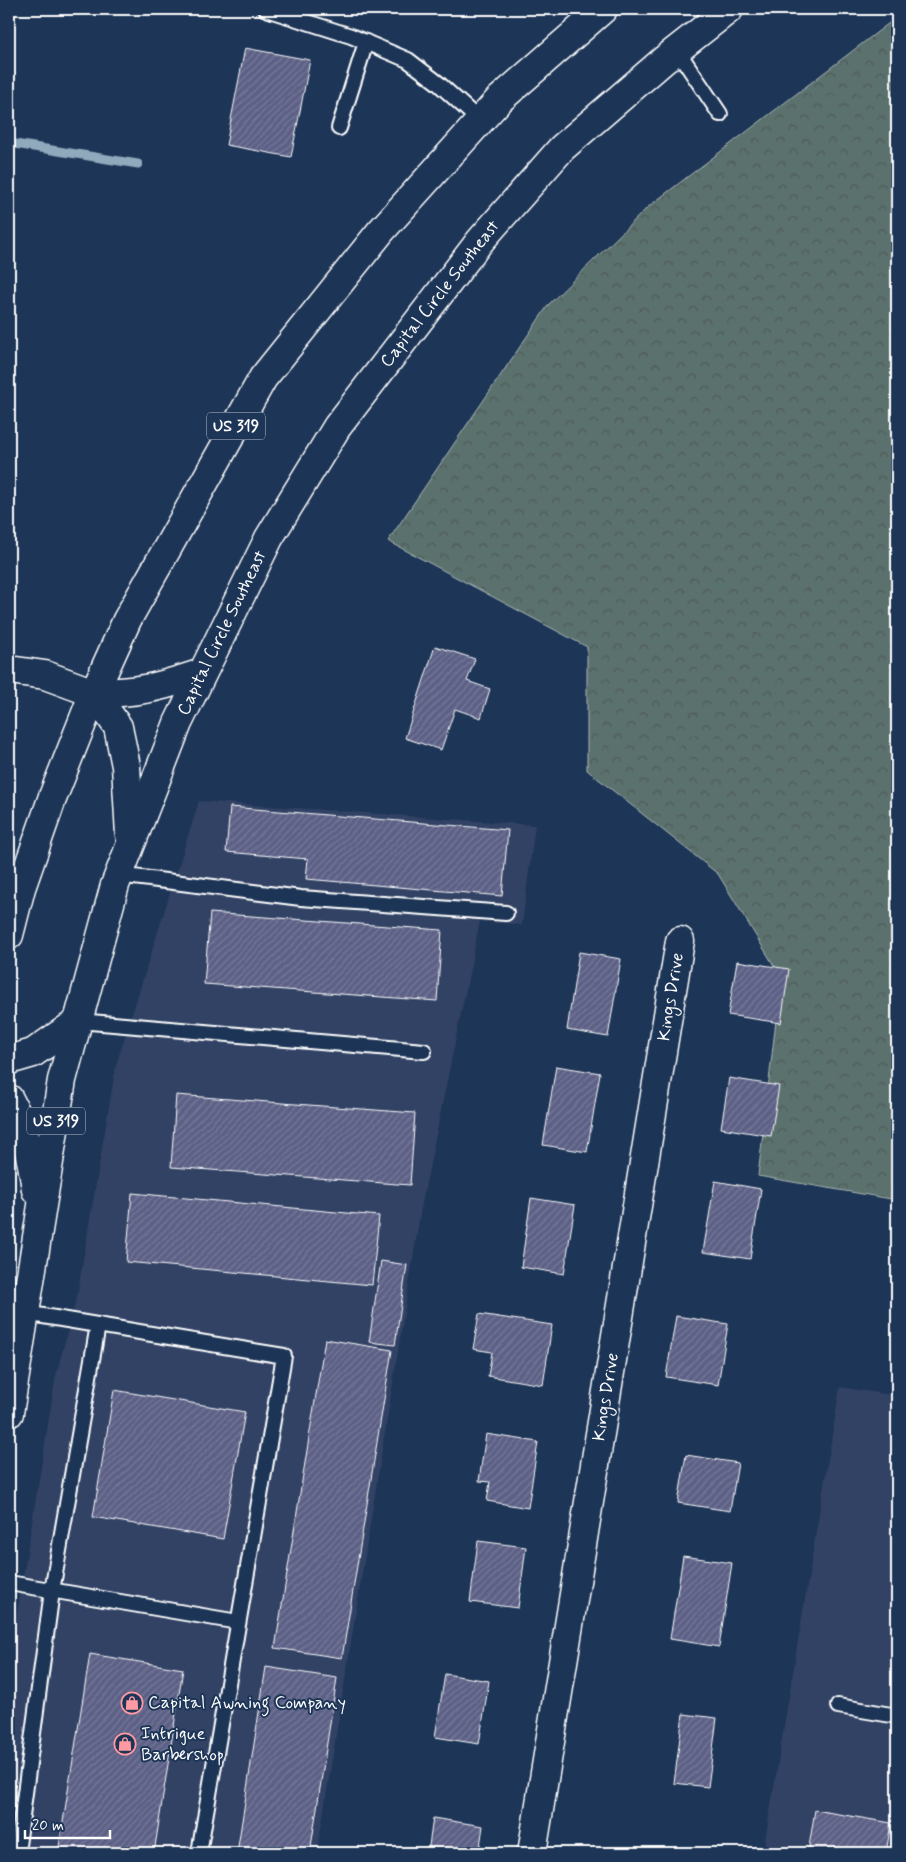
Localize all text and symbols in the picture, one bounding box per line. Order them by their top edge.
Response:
street label: Capital Circle Southeast [375,215,505,373]
road number: US 319 [207,412,265,440]
street label: Capital Circle Southeast [172,546,273,719]
street label: Kings Drive [652,951,691,1043]
road number: US 319 [27,1108,85,1134]
street label: Kings Drive [587,1351,626,1443]
shop icon: Capital Awning Company [120,1691,144,1715]
place label: Capital Awning Company [148,1691,346,1717]
place label: Intrigue Barbershop [141,1722,224,1767]
shop icon: Intrigue Barbershop [113,1732,137,1756]
scale bar [25,1807,110,1839]
text: 20 m [32,1816,64,1836]

